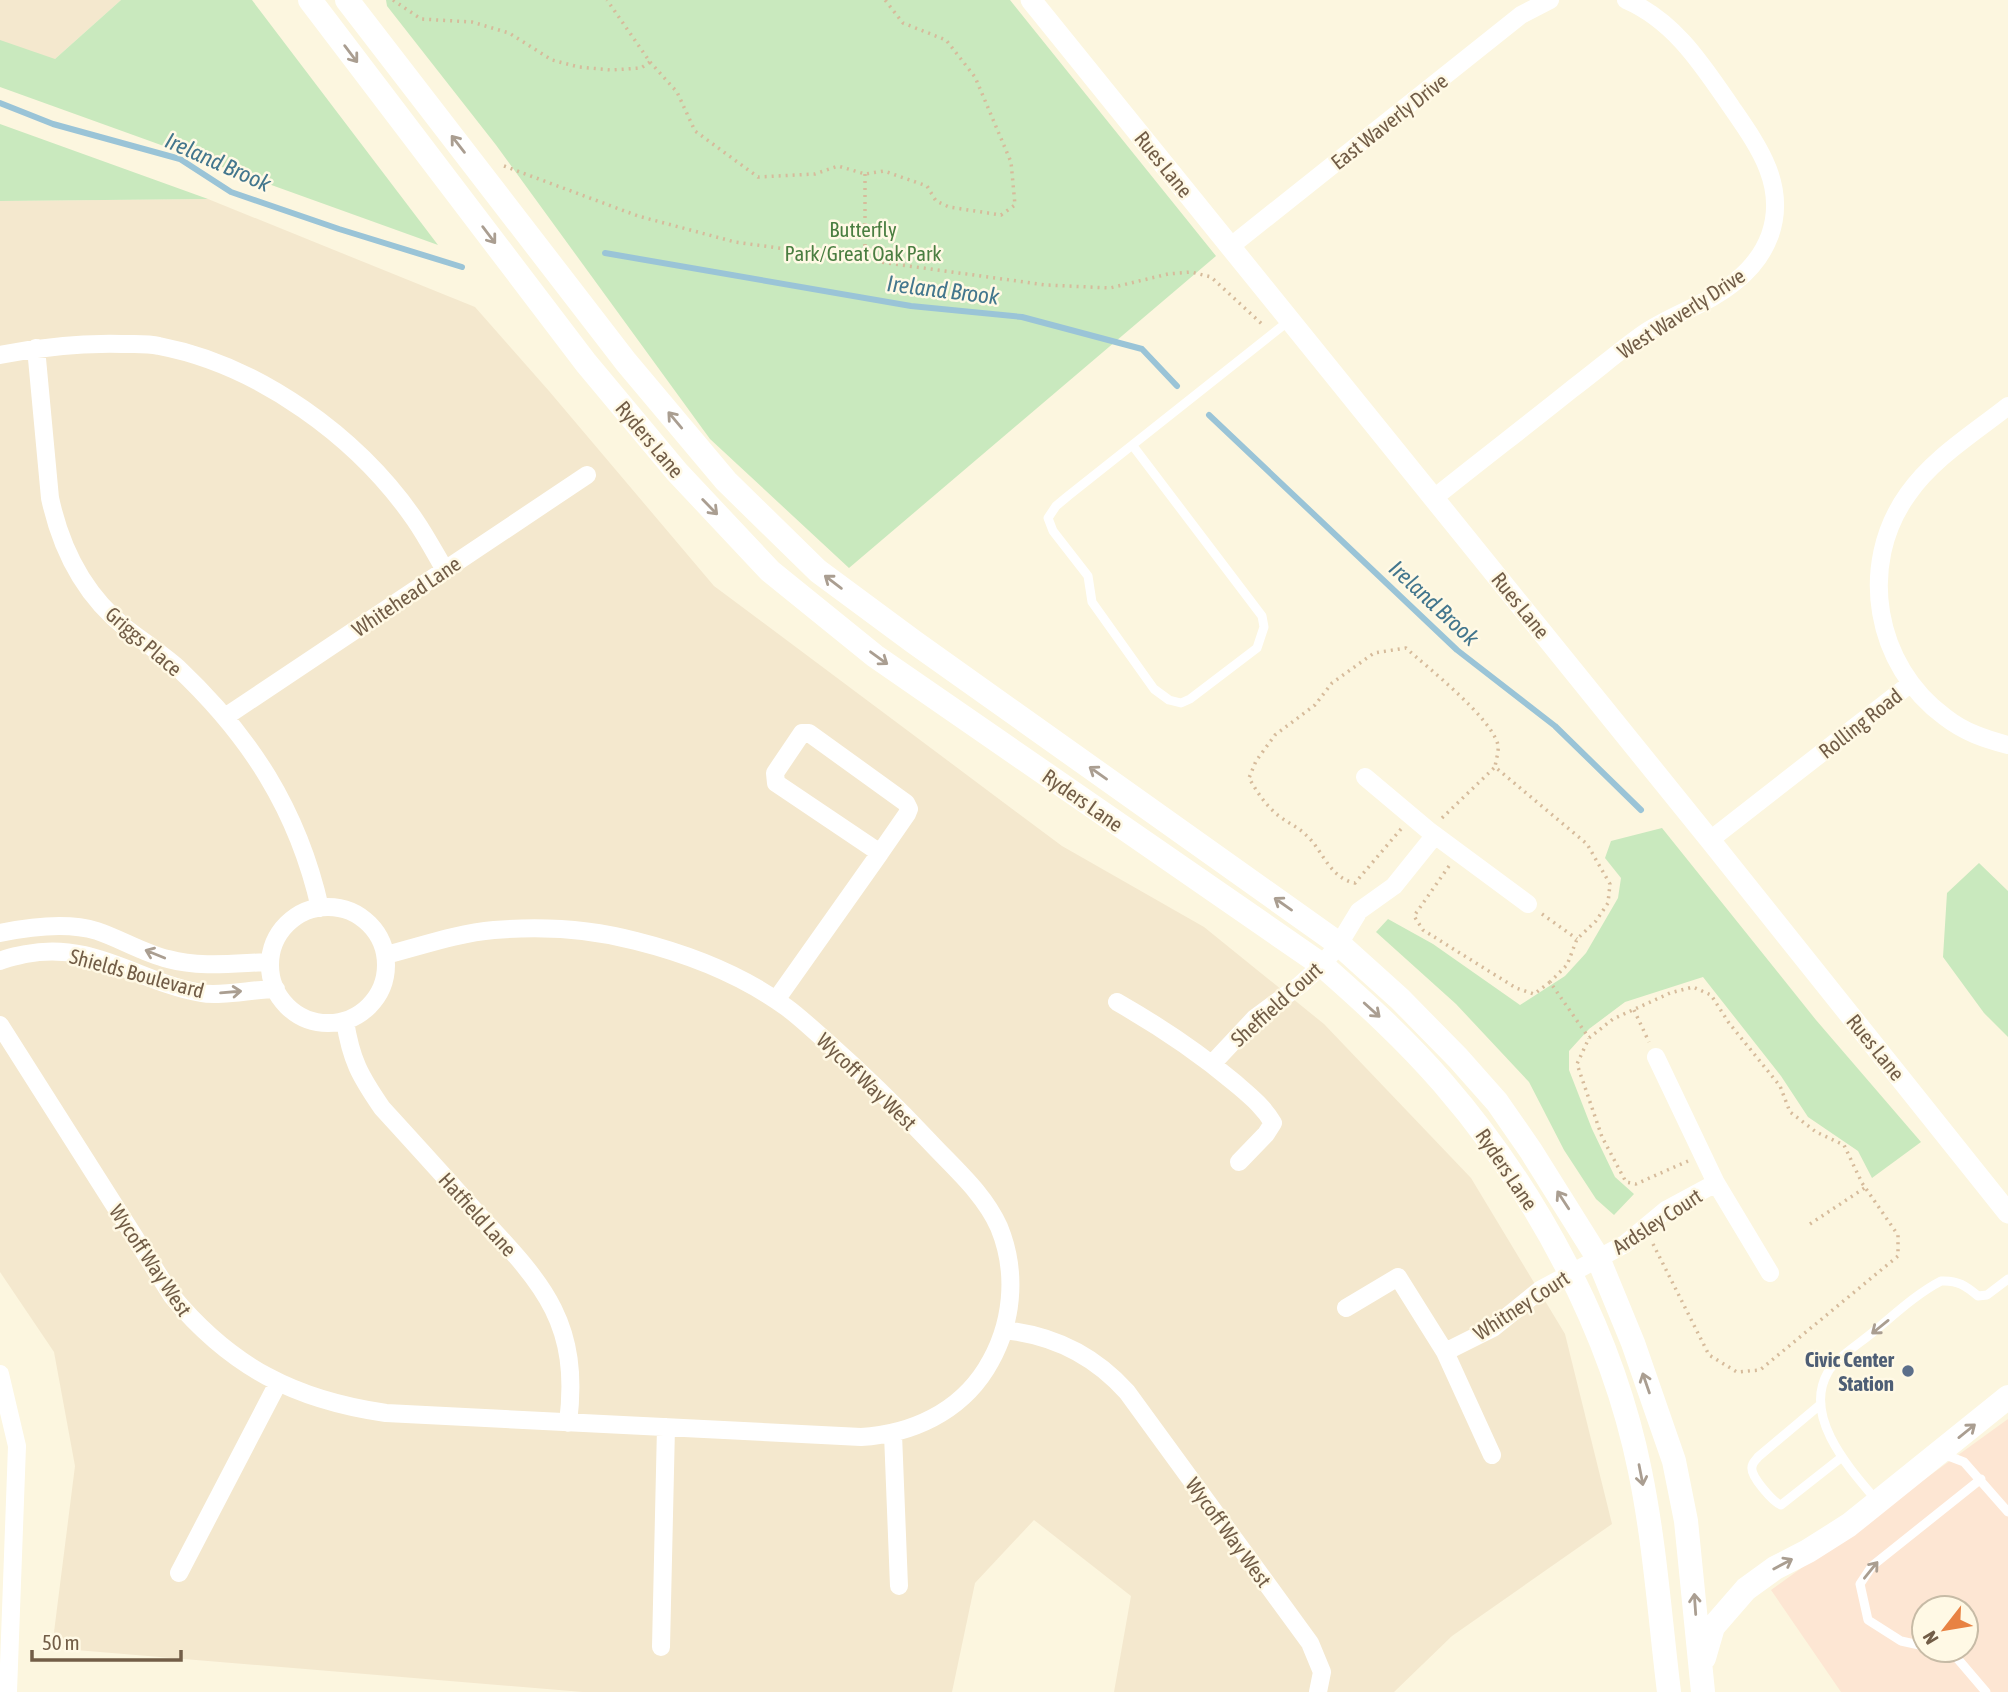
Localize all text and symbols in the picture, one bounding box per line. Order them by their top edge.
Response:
one-way arrow [344,45,359,63]
street label: East Waverly Drive [1326,68,1452,174]
street label: Rues Lane [1130,126,1198,202]
water label: Ireland Brook [161,127,276,197]
one-way arrow [451,135,466,154]
park label: Butterfly Park/Great Oak Park [785,217,941,265]
one-way arrow [482,226,497,244]
street label: West Waverly Drive [1613,263,1749,363]
water label: Ireland Brook [885,270,1001,310]
street label: Ryders Lane [611,396,689,482]
one-way arrow [667,411,683,429]
one-way arrow [701,498,718,515]
street label: Whitehead Lane [347,551,465,641]
water label: Ireland Brook [1384,555,1485,652]
street label: Rues Lane [1487,567,1555,643]
one-way arrow [825,575,843,590]
street label: Griggs Place [101,601,187,681]
one-way arrow [869,651,888,665]
street label: Rolling Road [1814,683,1906,763]
street label: Ryders Lane [1038,764,1128,836]
one-way arrow [1089,766,1108,780]
one-way arrow [1274,897,1293,911]
street label: Shields Boulevard [67,944,207,1002]
one-way arrow [144,947,166,960]
street label: Sheffield Court [1226,957,1326,1051]
one-way arrow [220,985,242,998]
one-way arrow [1363,1002,1381,1018]
street label: Rues Lane [1842,1009,1910,1085]
street label: Wycoff Way West [812,1028,922,1134]
street label: Ryders Lane [1471,1124,1543,1214]
street label: Hatfield Lane [434,1167,522,1261]
street label: Ardsley Court [1608,1183,1706,1259]
one-way arrow [1555,1191,1570,1210]
street label: Wycoff Way West [105,1200,197,1320]
street label: Whitney Court [1469,1265,1573,1345]
one-way arrow [1871,1319,1890,1334]
place label: Civic Center Station [1805,1347,1895,1395]
marker: Civic Center Station [1900,1363,1916,1379]
one-way arrow [1639,1372,1652,1394]
one-way arrow [1957,1423,1975,1438]
one-way arrow [1634,1463,1648,1486]
street label: Wycoff Way West [1181,1473,1277,1591]
one-way arrow [1773,1557,1793,1571]
one-way arrow [1863,1561,1878,1579]
one-way arrow [1688,1593,1701,1616]
north arrow [1910,1594,1980,1664]
scale bar [32,1618,180,1662]
text: N [1918,1627,1943,1648]
text: 50 m [42,1630,80,1654]

